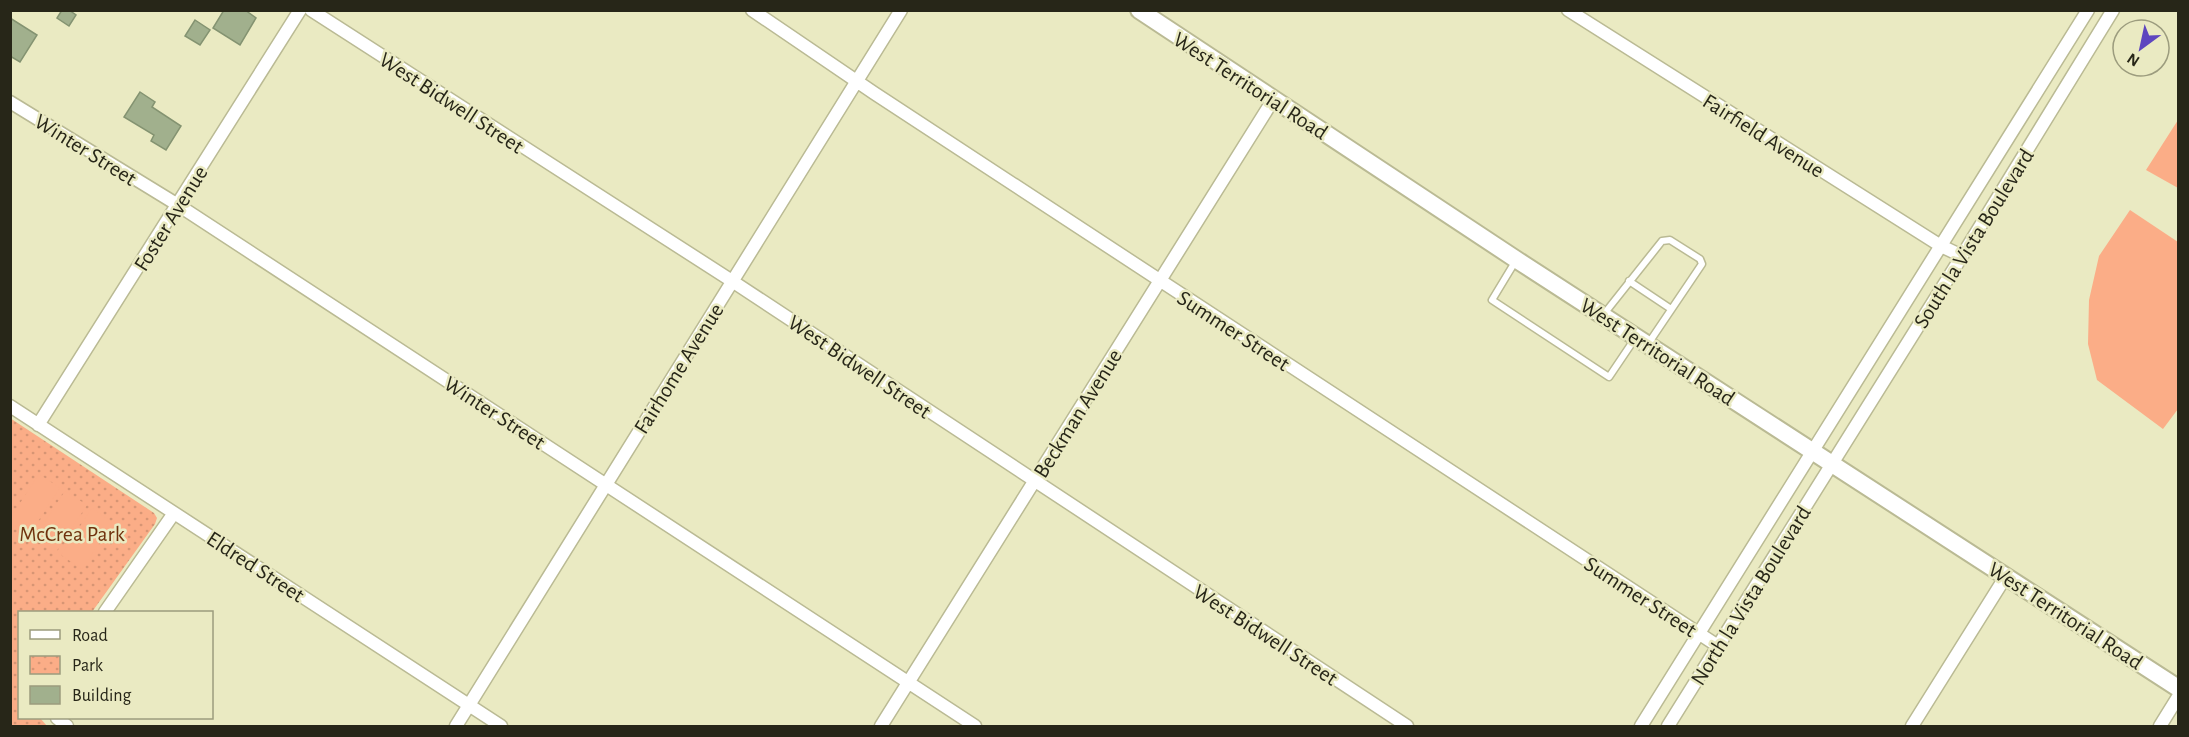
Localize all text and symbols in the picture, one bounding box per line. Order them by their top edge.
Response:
north arrow [2111,18,2171,78]
street label: West Territorial Road [1169,28,1332,144]
street label: West Bidwell Street [375,48,528,158]
text: N [2124,50,2142,69]
street label: Fairfield Avenue [1699,90,1828,182]
street label: Winter Street [31,110,140,190]
street label: South la Vista Boulevard [1910,145,2038,332]
street label: Foster Avenue [130,162,212,275]
street label: Summer Street [1173,286,1294,375]
street label: West Territorial Road [1576,294,1739,410]
street label: Fairhome Avenue [630,299,728,438]
street label: West Bidwell Street [784,311,935,423]
street label: Beckman Avenue [1030,345,1126,482]
street label: Winter Street [440,372,549,454]
street label: North la Vista Boulevard [1687,502,1815,689]
park label: McCrea Park [19,523,125,545]
street label: Eldred Street [203,527,308,606]
street label: Summer Street [1580,552,1701,641]
street label: West Territorial Road [1984,558,2147,674]
street label: West Bidwell Street [1189,580,1342,690]
legend [18,611,213,719]
text: Road [72,627,108,645]
text: Park [72,657,104,675]
text: Building [72,687,132,705]

